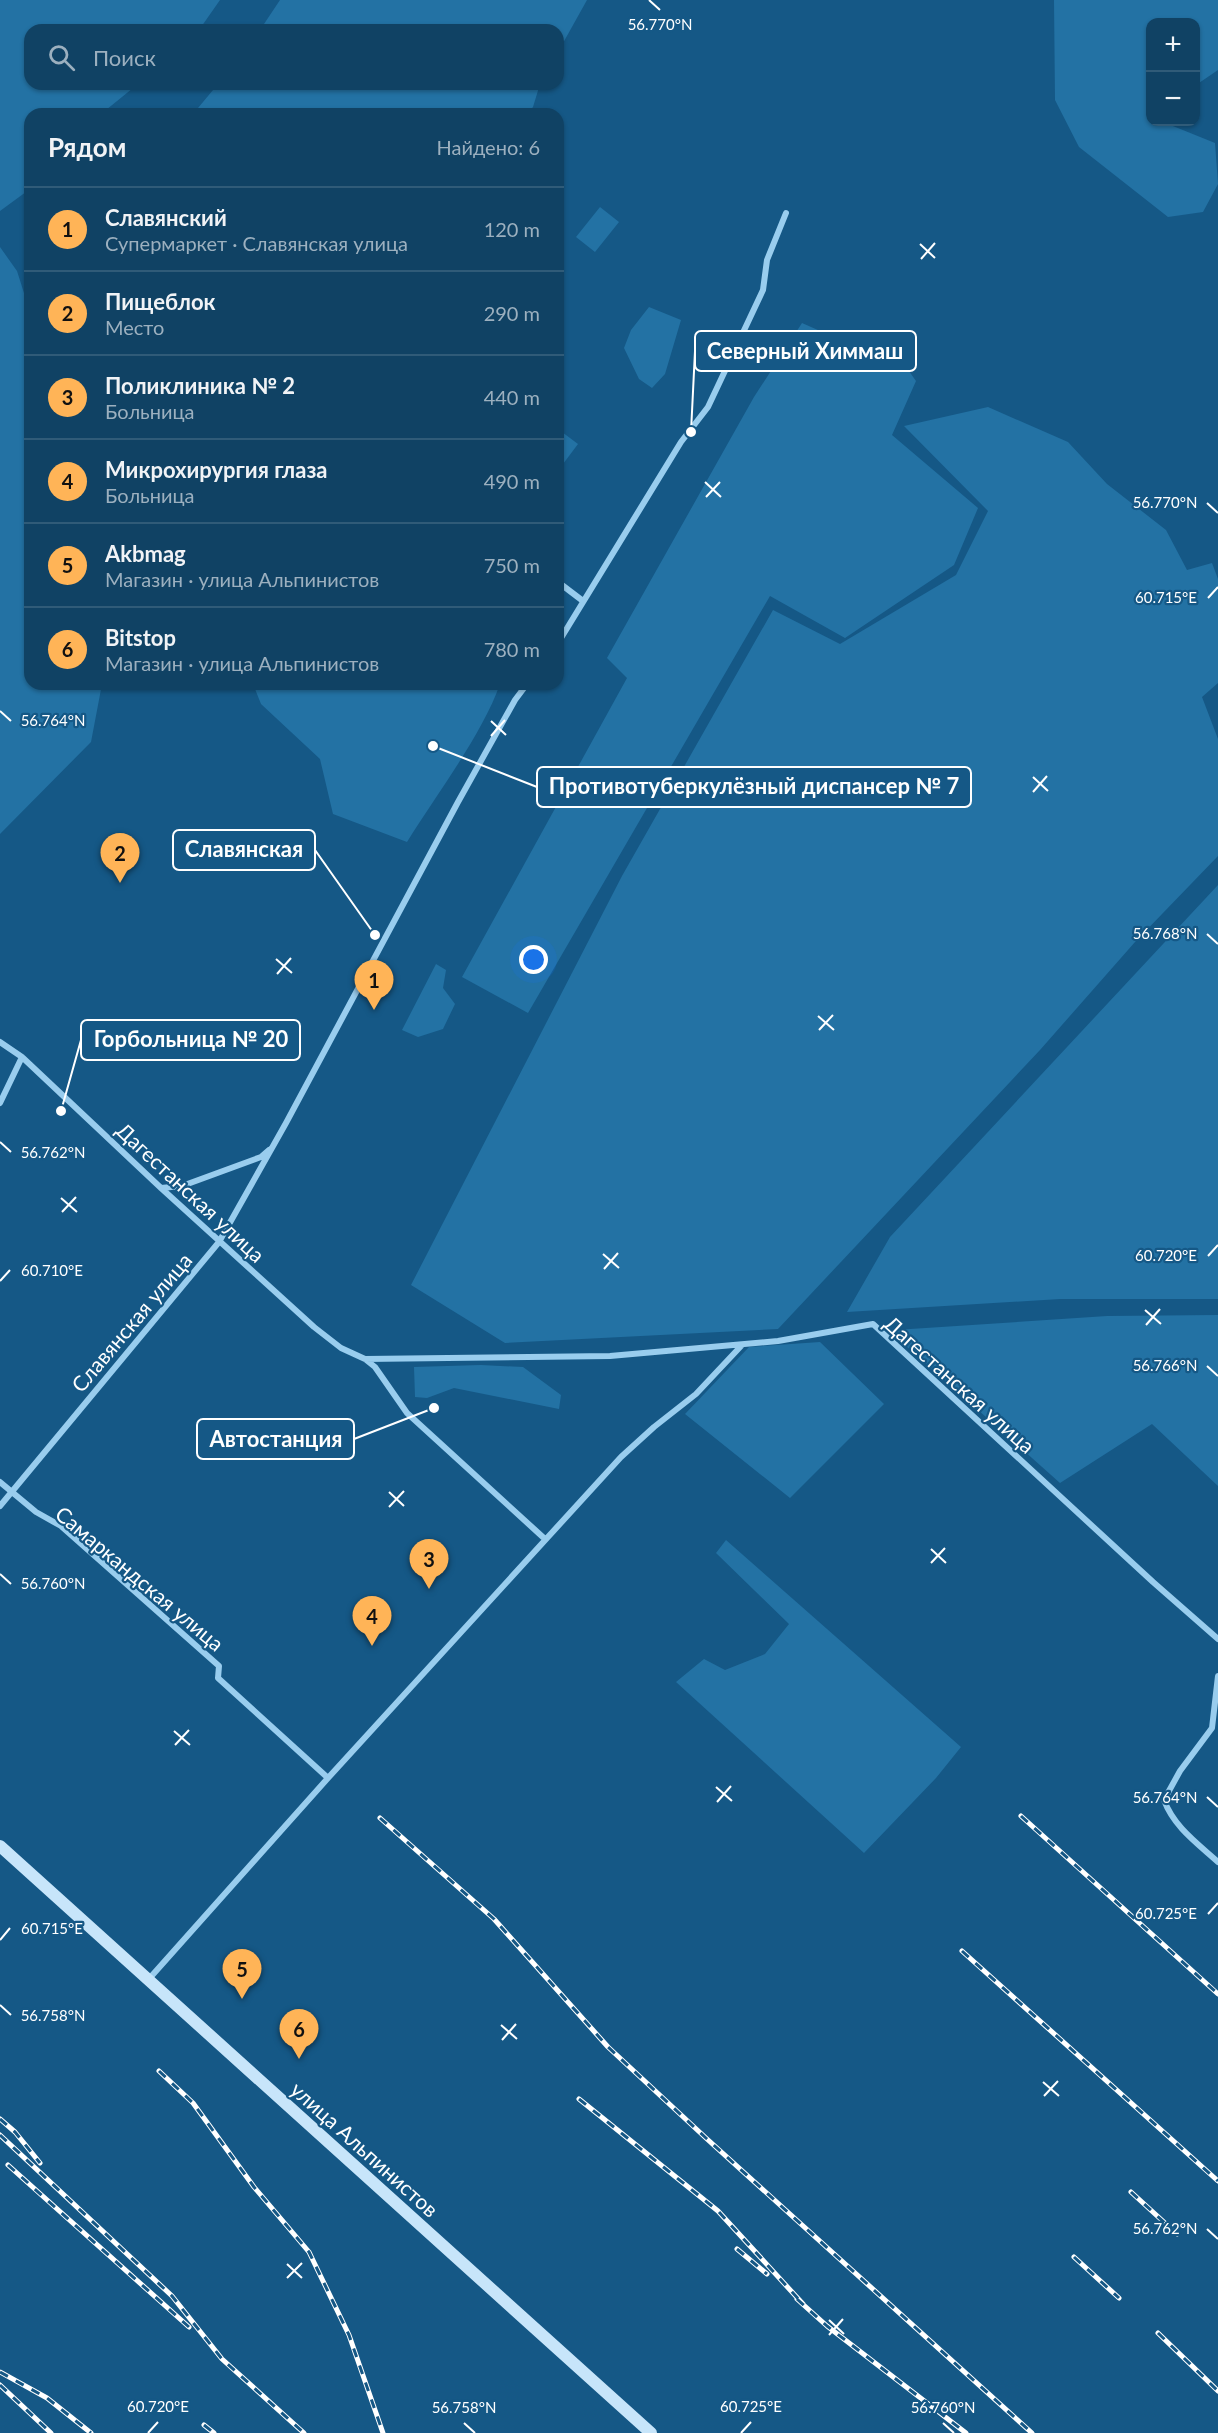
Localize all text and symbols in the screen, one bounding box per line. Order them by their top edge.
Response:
text: 56.770°N [628,15,692,33]
map controls [1146,18,1200,126]
button: + [1146,18,1200,72]
search box [24,24,564,90]
icon: search [45,41,78,74]
text: Поиск [93,44,156,71]
button: − [1146,72,1200,126]
text: Рядом [48,131,126,163]
text: Найдено: 6 [437,135,540,159]
text: Славянский [105,204,227,231]
text: 1 [62,217,73,241]
text: 120 m [484,217,540,241]
text: Супермаркет · Славянская улица [105,231,408,255]
text: Пищеблок [105,288,216,315]
text: 2 [62,301,73,325]
text: 290 m [484,301,540,325]
text: Место [105,315,164,339]
callout: Северный Химмаш [695,331,916,371]
text: Северный Химмаш [707,337,903,364]
text: Поликлиника № 2 [105,372,295,399]
text: 3 [62,385,73,409]
text: 440 m [484,385,540,409]
text: Больница [105,399,194,423]
text: Микрохирургия глаза [105,456,328,483]
text: 4 [62,469,73,493]
text: 490 m [484,469,540,493]
text: Больница [105,483,194,507]
text: 56.770°N [1133,493,1197,511]
text: Akbmag [105,540,186,567]
text: 5 [62,553,73,577]
text: 750 m [484,553,540,577]
text: Магазин · улица Альпинистов [105,567,379,591]
text: 60.715°E [1135,588,1197,606]
text: Bitstop [105,624,176,651]
text: 6 [62,637,73,661]
text: 780 m [484,637,540,661]
text: Магазин · улица Альпинистов [105,651,379,675]
text: 56.764°N [21,711,85,729]
callout: Противотуберкулёзный диспансер № 7 [537,767,971,807]
text: Противотуберкулёзный диспансер № 7 [549,772,959,799]
callout: Славянская [173,830,315,870]
pin: 2 [100,834,140,883]
text: Славянская [185,835,303,862]
text: 56.768°N [1133,924,1197,942]
your location [519,945,548,974]
pin: 1 [354,960,394,1010]
callout: Горбольница № 20 [81,1020,300,1060]
text: Горбольница № 20 [94,1025,289,1052]
street label: Дагестанская улица [112,1117,270,1267]
text: 56.762°N [21,1143,85,1161]
text: 60.720°E [1135,1246,1197,1264]
street label: Славянская улица [66,1247,196,1397]
text: 60.710°E [21,1261,83,1279]
street label: Дагестанская улица [880,1310,1040,1458]
text: 56.766°N [1133,1356,1197,1374]
callout: Автостанция [197,1419,354,1459]
text: Автостанция [209,1425,342,1452]
street label: Самаркандская улица [51,1500,229,1656]
pin: 3 [410,1540,448,1589]
text: 56.760°N [21,1574,85,1592]
pin: 4 [352,1596,392,1646]
text: 56.764°N [1133,1788,1197,1806]
text: 60.725°E [1135,1904,1197,1922]
text: 60.715°E [21,1919,83,1937]
pin: 5 [222,1950,262,1999]
text: 56.758°N [21,2006,85,2024]
pin: 6 [280,2010,318,2059]
street label: улица Альпинистов [286,2076,444,2222]
text: 56.762°N [1133,2219,1197,2237]
text: 60.720°E [127,2397,189,2415]
text: 60.725°E [720,2397,782,2415]
text: 56.758°N [432,2398,496,2416]
text: 56.760°N [911,2398,975,2416]

